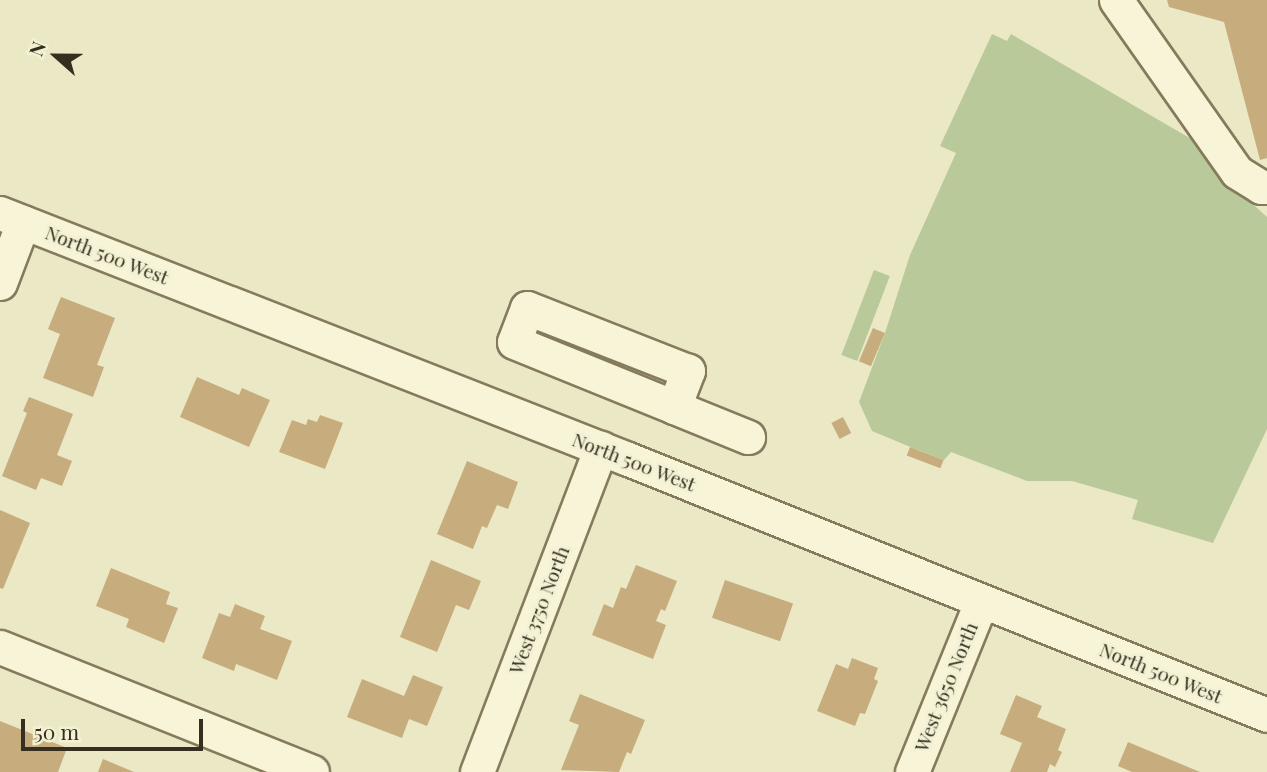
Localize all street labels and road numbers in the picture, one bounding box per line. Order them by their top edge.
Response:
street label: North 500 West [42,221,172,289]
street label: North 500 West [569,428,699,496]
street label: West 3750 North [504,543,574,677]
street label: West 3650 North [910,619,982,755]
street label: North 500 West [1096,638,1226,708]

